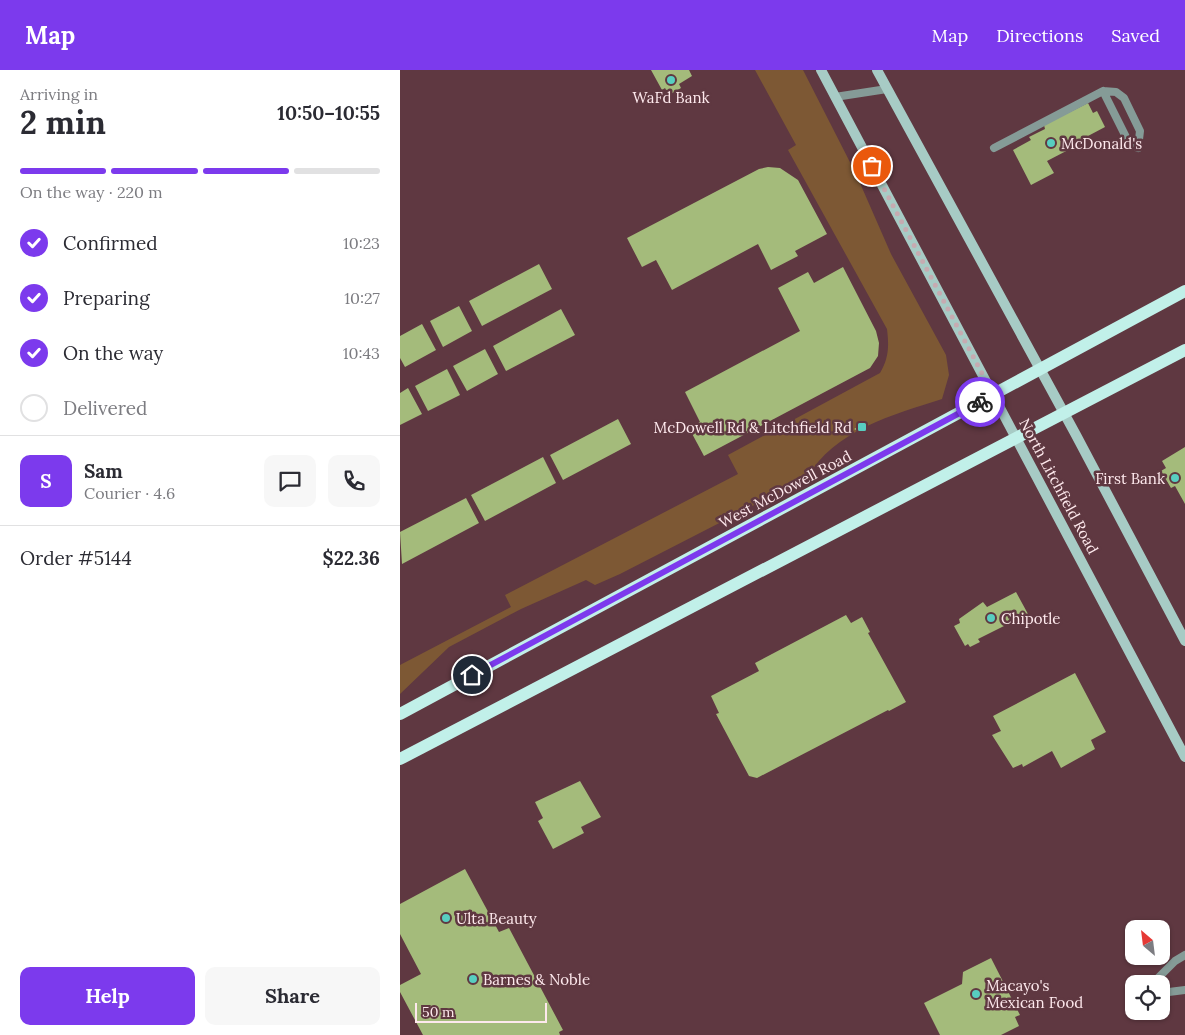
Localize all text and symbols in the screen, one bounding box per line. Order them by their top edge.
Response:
text: Map [25,20,75,51]
text: Map [932,24,968,47]
text: Directions [996,24,1083,47]
text: Saved [1111,24,1160,47]
marker: WaFd Bank [665,74,677,86]
text: Arriving in [20,84,98,104]
place label: WaFd Bank [632,88,710,107]
text: 10:50–10:55 [277,101,380,125]
text: 2 min [20,102,106,143]
place label: McDonald's [1061,134,1142,153]
marker: McDonald's [1045,137,1057,149]
pin [851,145,893,187]
icon: bag [858,152,886,180]
text: On the way · 220 m [20,182,163,202]
icon: check [20,229,48,257]
text: Confirmed [63,231,158,255]
text: 10:23 [343,233,380,253]
icon: check [20,284,48,312]
text: Preparing [63,286,150,310]
text: 10:27 [344,288,380,308]
icon: check [20,339,48,367]
text: On the way [63,341,163,365]
text: 10:43 [343,343,380,363]
courier [955,377,1005,427]
icon: bike [966,388,994,416]
text: Delivered [63,396,147,420]
street label: North Litchfield Road [1015,415,1103,557]
place label: McDowell Rd & Litchfield Rd [654,418,852,437]
marker: McDowell Rd & Litchfield Rd [856,421,868,433]
street label: West McDowell Road [716,446,854,532]
button: chat [264,455,316,507]
button: phone [328,455,380,507]
text: Sam [84,459,123,483]
text: S [40,469,52,493]
place label: First Bank [1095,469,1165,488]
marker: First Bank [1169,472,1181,484]
text: Courier · 4.6 [84,483,175,503]
text: Order #5144 [20,546,132,570]
text: $22.36 [323,546,380,570]
place label: Chipotle [1001,609,1060,628]
marker: Chipotle [985,612,997,624]
pin [451,654,493,696]
icon: home [458,661,486,689]
place label: Ulta Beauty [456,909,537,928]
marker: Ulta Beauty [440,912,452,924]
north arrow [1125,920,1170,965]
map controls [1125,920,1170,1020]
button: Help [20,967,195,1025]
button: Share [205,967,380,1025]
place label: Barnes & Noble [483,970,590,989]
marker: Barnes & Noble [467,973,479,985]
button: locate [1125,975,1170,1020]
place label: Macayo's Mexican Food [986,976,1083,1012]
marker: Macayo's Mexican Food [970,988,982,1000]
scale bar [415,1000,548,1023]
text: 50 m [422,1003,455,1021]

